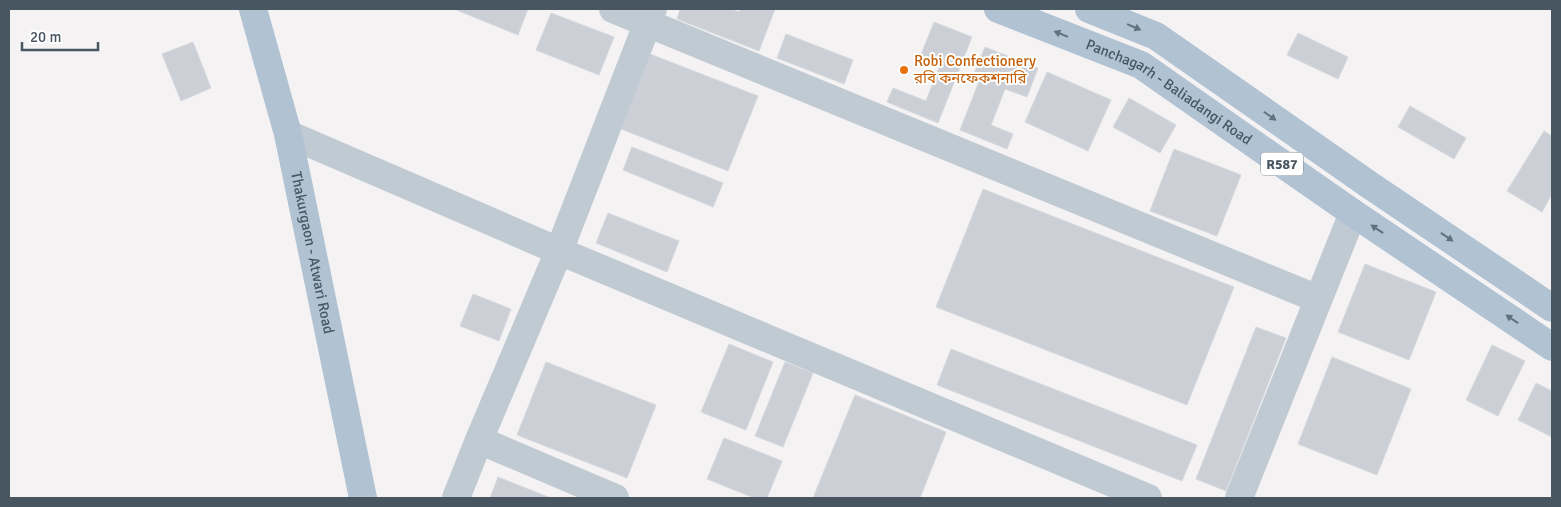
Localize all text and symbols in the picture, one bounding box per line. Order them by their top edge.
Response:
scale bar [22,20,99,52]
one-way arrow [1127,24,1141,32]
text: 20 m [30,28,61,46]
one-way arrow [1054,30,1069,37]
street label: Panchagarh - Baliadangi Road [1083,35,1255,149]
place label: Robi Confectionery রবি কনফেকশনারি [913,52,1036,87]
marker: Robi Confectionery রবি কনফেকশনারি [898,64,910,76]
one-way arrow [1263,111,1277,121]
road number: R587 [1261,152,1303,175]
street label: Thakurgaon - Atwari Road [287,170,338,336]
one-way arrow [1370,224,1384,234]
one-way arrow [1441,233,1454,242]
one-way arrow [1505,314,1519,324]

